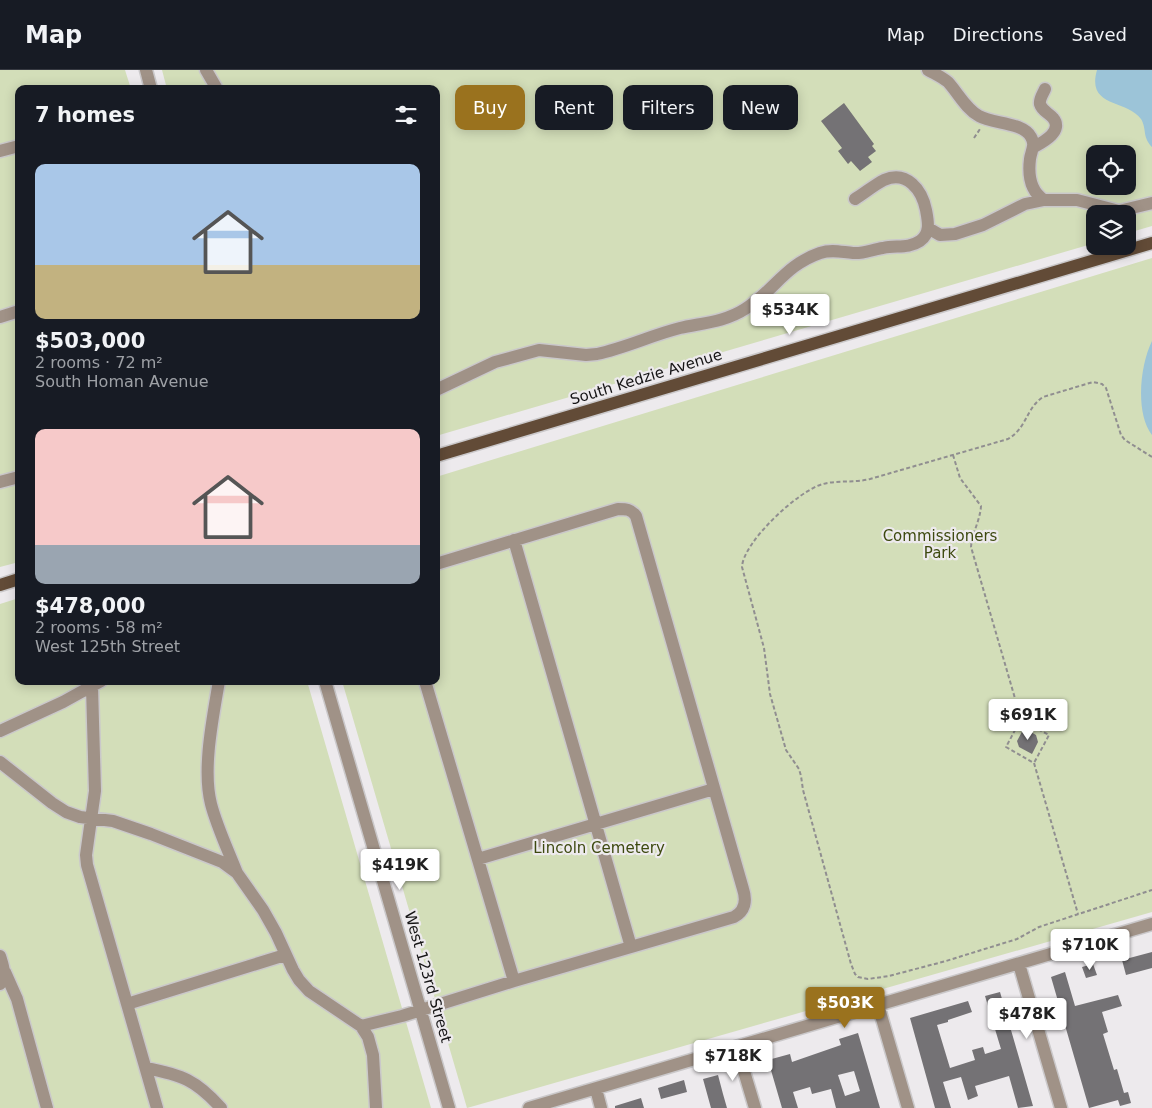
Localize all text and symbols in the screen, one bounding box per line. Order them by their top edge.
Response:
text: Map [25,21,82,49]
text: Map [887,24,925,45]
text: Directions [953,24,1043,45]
text: Saved [1071,24,1127,45]
chip: Buy [455,85,525,130]
chip: Rent [535,85,613,130]
chip: Filters [623,85,713,130]
chip: New [723,85,798,130]
icon: filters [392,101,420,129]
text: 7 homes [35,103,135,127]
map controls [1086,145,1136,255]
button: locate [1086,145,1136,195]
icon: home [183,197,273,287]
button: layers [1086,205,1136,255]
pin: $534K [755,294,825,336]
text: $534K [762,300,818,319]
text: $503,000 [35,329,145,353]
street label: South Kedzie Avenue [568,345,724,409]
text: 2 rooms · 72 m² [35,353,163,372]
text: South Homan Avenue [35,372,208,391]
icon: home [183,462,273,552]
park label: Commissioners Park [883,527,998,562]
text: $478,000 [35,594,145,618]
text: 2 rooms · 58 m² [35,618,163,637]
text: West 125th Street [35,637,180,656]
pin: $691K [993,698,1063,741]
text: $691K [1000,705,1056,724]
park label: Lincoln Cemetery [533,839,665,857]
pin: $419K [365,848,435,891]
text: $419K [372,855,428,874]
street label: West 123rd Street [401,909,455,1045]
pin: $710K [1055,928,1125,971]
text: $710K [1062,935,1118,954]
pin: $503K [810,986,880,1029]
text: $503K [817,993,873,1012]
pin: $478K [992,998,1062,1040]
text: $478K [999,1004,1055,1023]
pin: $718K [698,1040,768,1082]
text: $718K [705,1046,761,1065]

